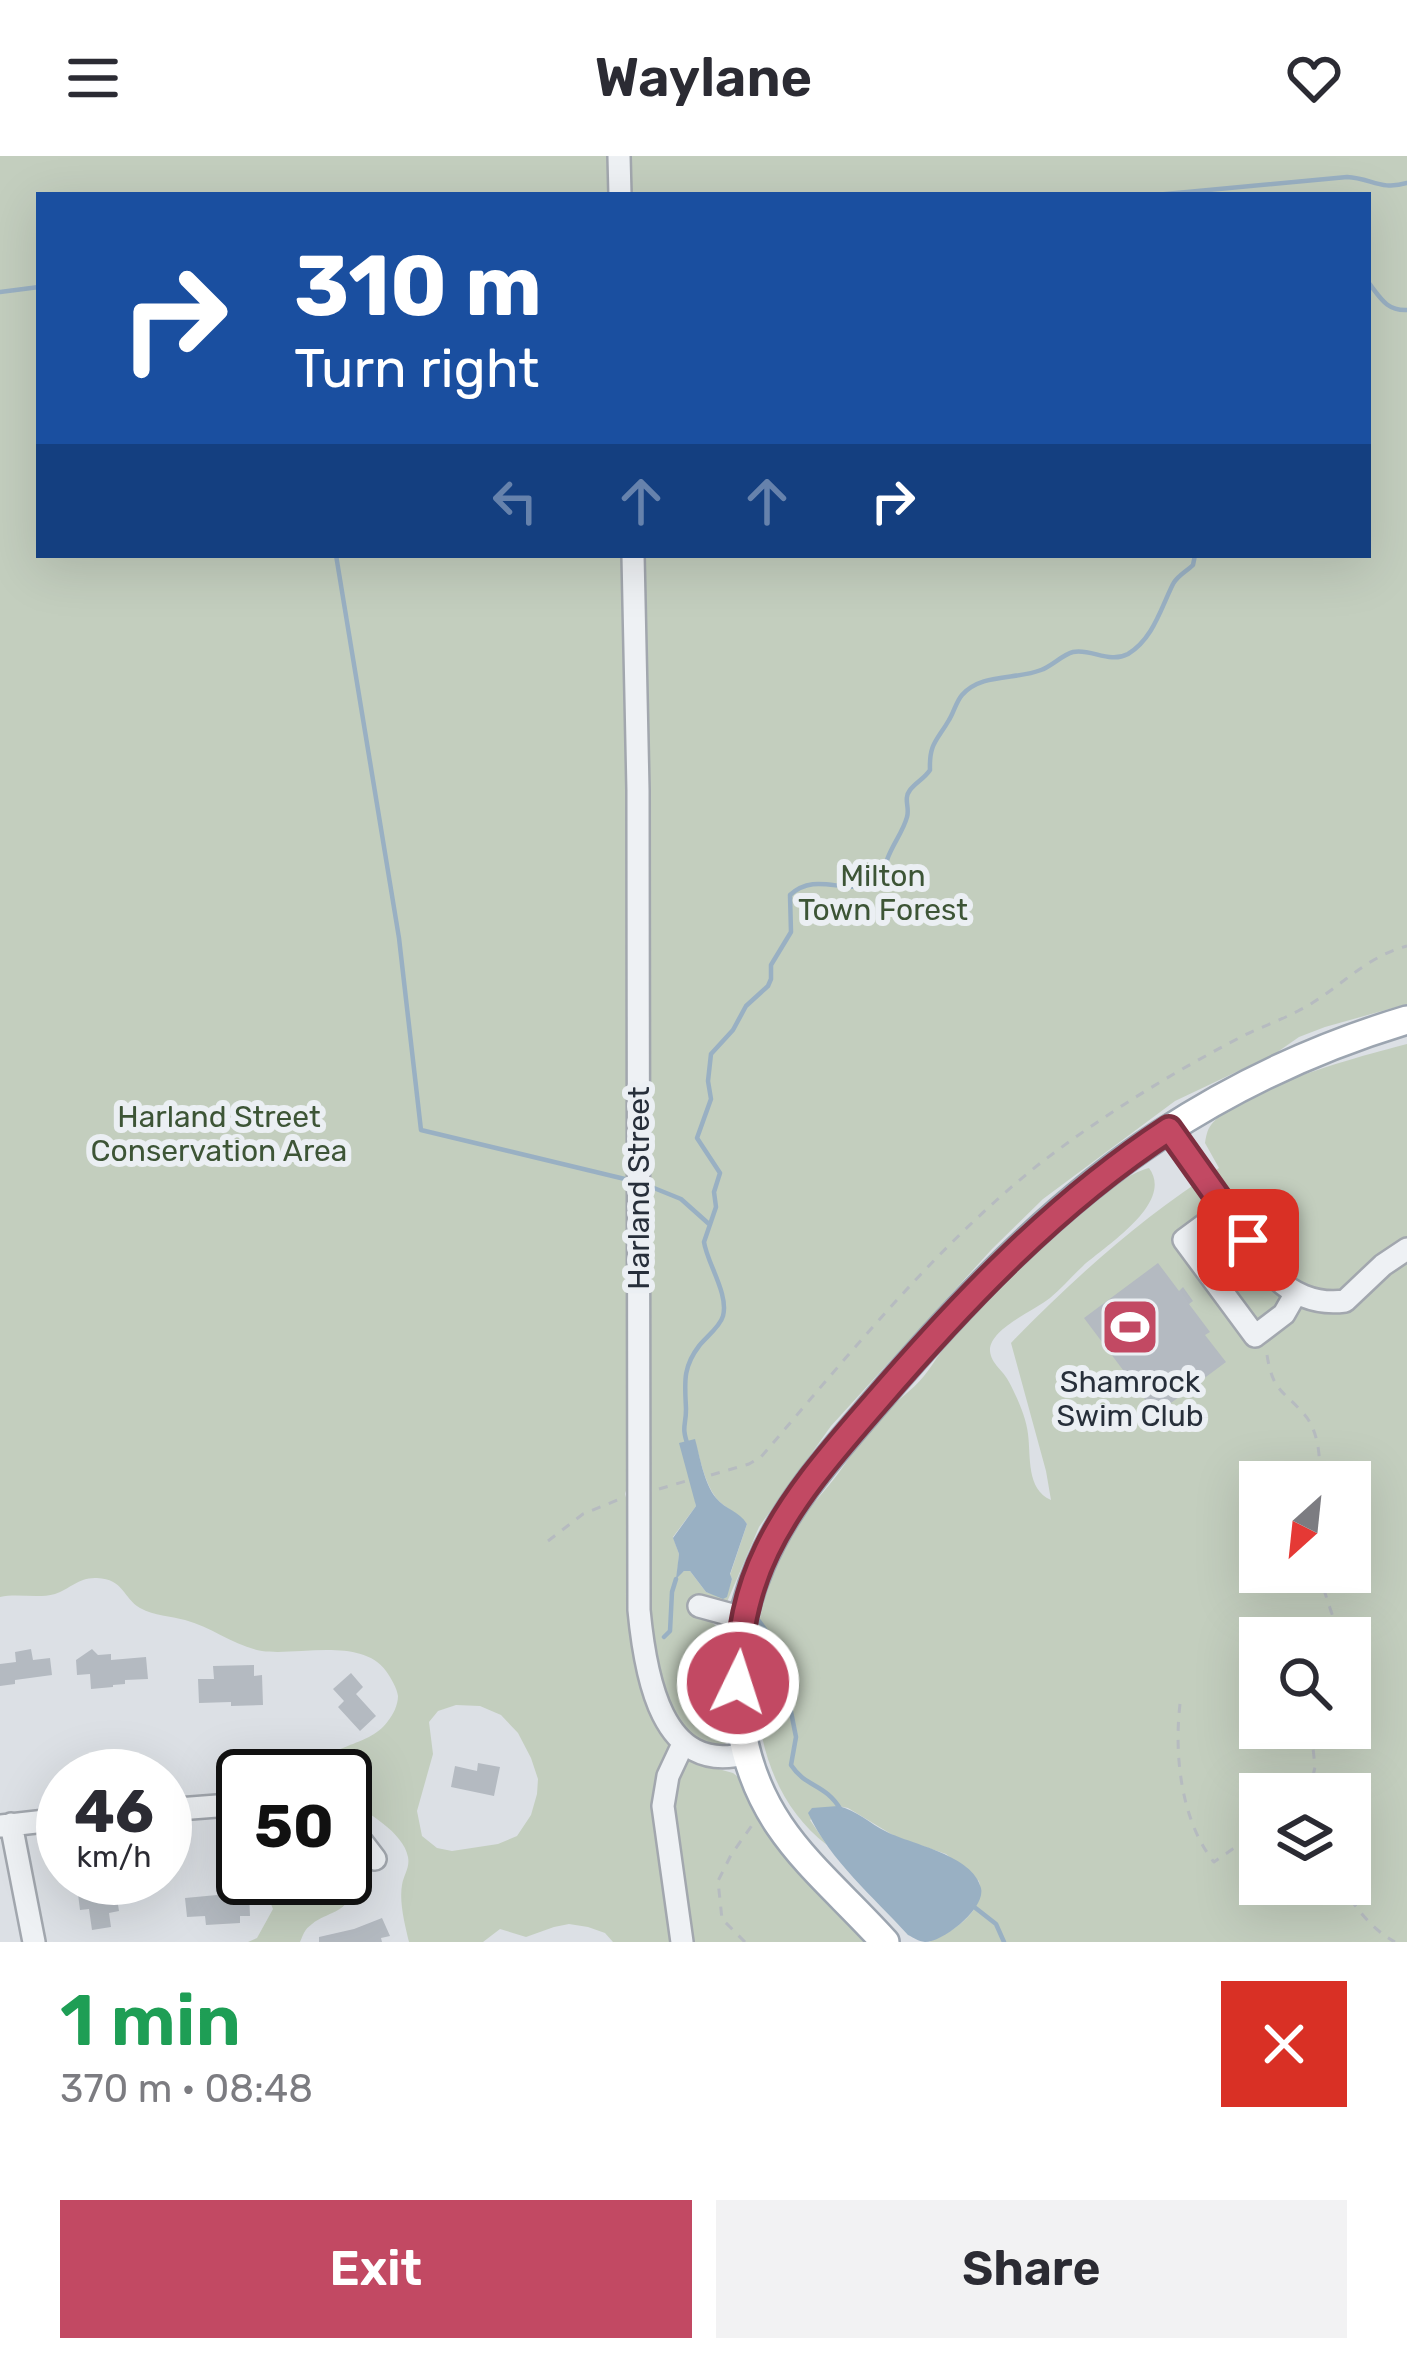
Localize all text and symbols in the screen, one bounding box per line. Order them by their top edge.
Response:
icon: menu [60,45,126,111]
icon: heart [1281,45,1347,111]
text: Waylane [595,46,812,110]
text: 310 m [294,236,542,336]
icon: right [96,240,252,396]
text: Turn right [294,337,539,401]
icon: left [482,468,548,534]
icon: ahead [608,468,674,534]
icon: ahead [734,468,800,534]
icon: right [860,468,926,534]
park label: Milton Town Forest [798,858,968,928]
street label: Harland Street [621,1086,657,1290]
park label: Harland Street Conservation Area [91,1099,347,1169]
pin [1197,1189,1299,1291]
icon: arrive [1215,1207,1281,1273]
sports icon: Shamrock Swim Club [1099,1296,1161,1358]
place label: Shamrock Swim Club [1056,1364,1204,1434]
north arrow [1239,1461,1371,1593]
map controls [1239,1461,1371,1905]
button: search [1239,1617,1371,1749]
position arrow [675,1620,801,1746]
speed limit sign: 50 [216,1749,372,1905]
button: layers [1239,1773,1371,1905]
text: 46 [74,1776,154,1847]
text: km/h [77,1839,151,1875]
text: 1 min [60,1978,241,2063]
button: close [1221,1981,1347,2107]
text: 370 m · 08:48 [60,2066,313,2112]
button: Exit [60,2200,692,2338]
button: Share [716,2200,1347,2338]

